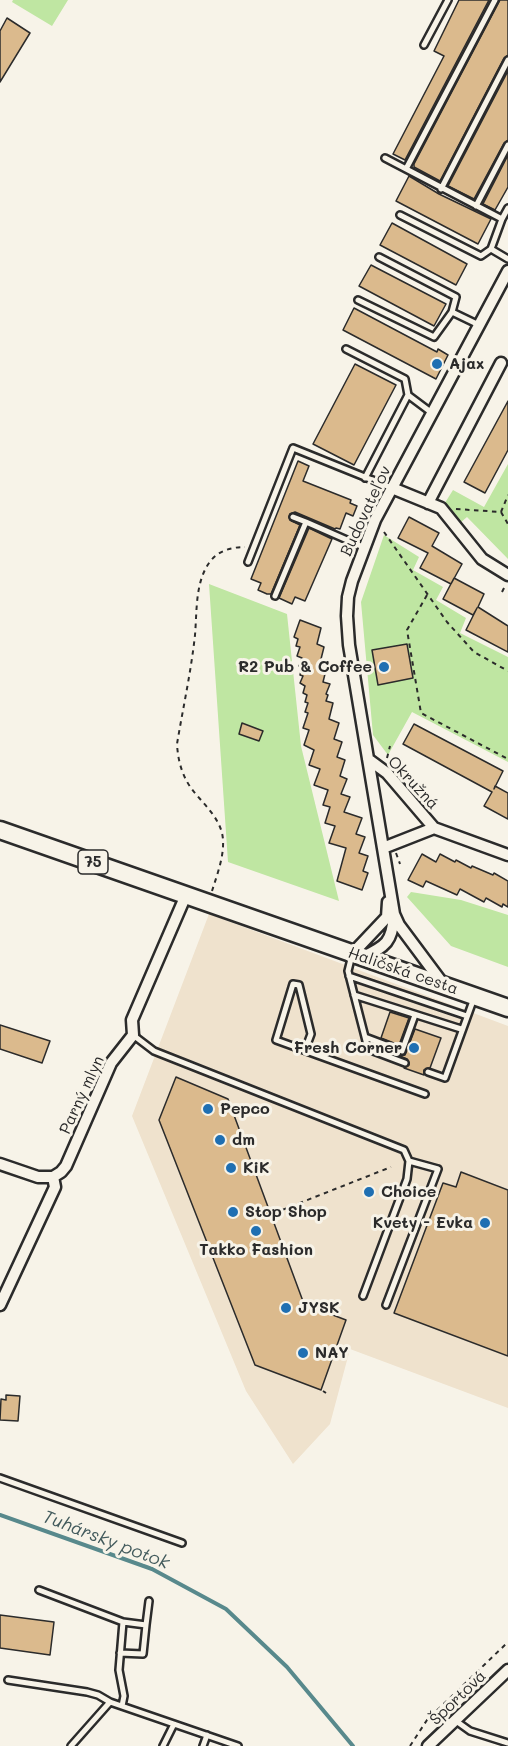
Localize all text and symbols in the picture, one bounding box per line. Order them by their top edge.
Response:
place label: Ajax [449,354,484,374]
marker: Ajax [430,357,444,371]
street label: Budovateľov [337,463,395,559]
place label: R2 Pub & Coffee [238,657,372,677]
marker: R2 Pub & Coffee [377,660,391,674]
street label: Okružná [384,752,442,814]
road number: 75 [78,850,108,874]
street label: Haličská cesta [345,943,461,999]
place label: Fresh Corner [294,1038,402,1058]
marker: Fresh Corner [407,1041,421,1055]
street label: Parný mlyn [56,1053,108,1137]
place label: Pepco [220,1099,270,1119]
marker: Pepco [201,1102,215,1116]
place label: dm [232,1130,255,1150]
marker: dm [213,1133,227,1147]
place label: KiK [243,1158,269,1178]
marker: KiK [224,1161,238,1175]
place label: Choice [381,1182,436,1202]
marker: Choice [362,1185,376,1199]
place label: Stop Shop [245,1202,327,1222]
marker: Stop Shop [226,1205,240,1219]
place label: Kvety - Evka [373,1213,473,1233]
marker: Kvety - Evka [478,1216,492,1230]
marker: Takko Fashion [249,1224,263,1238]
place label: Takko Fashion [199,1240,313,1260]
place label: JYSK [298,1298,340,1318]
marker: JYSK [279,1301,293,1315]
place label: NAY [315,1343,349,1363]
marker: NAY [296,1346,310,1360]
water label: Tuhársky potok [40,1506,172,1574]
street label: Športová [426,1667,490,1729]

